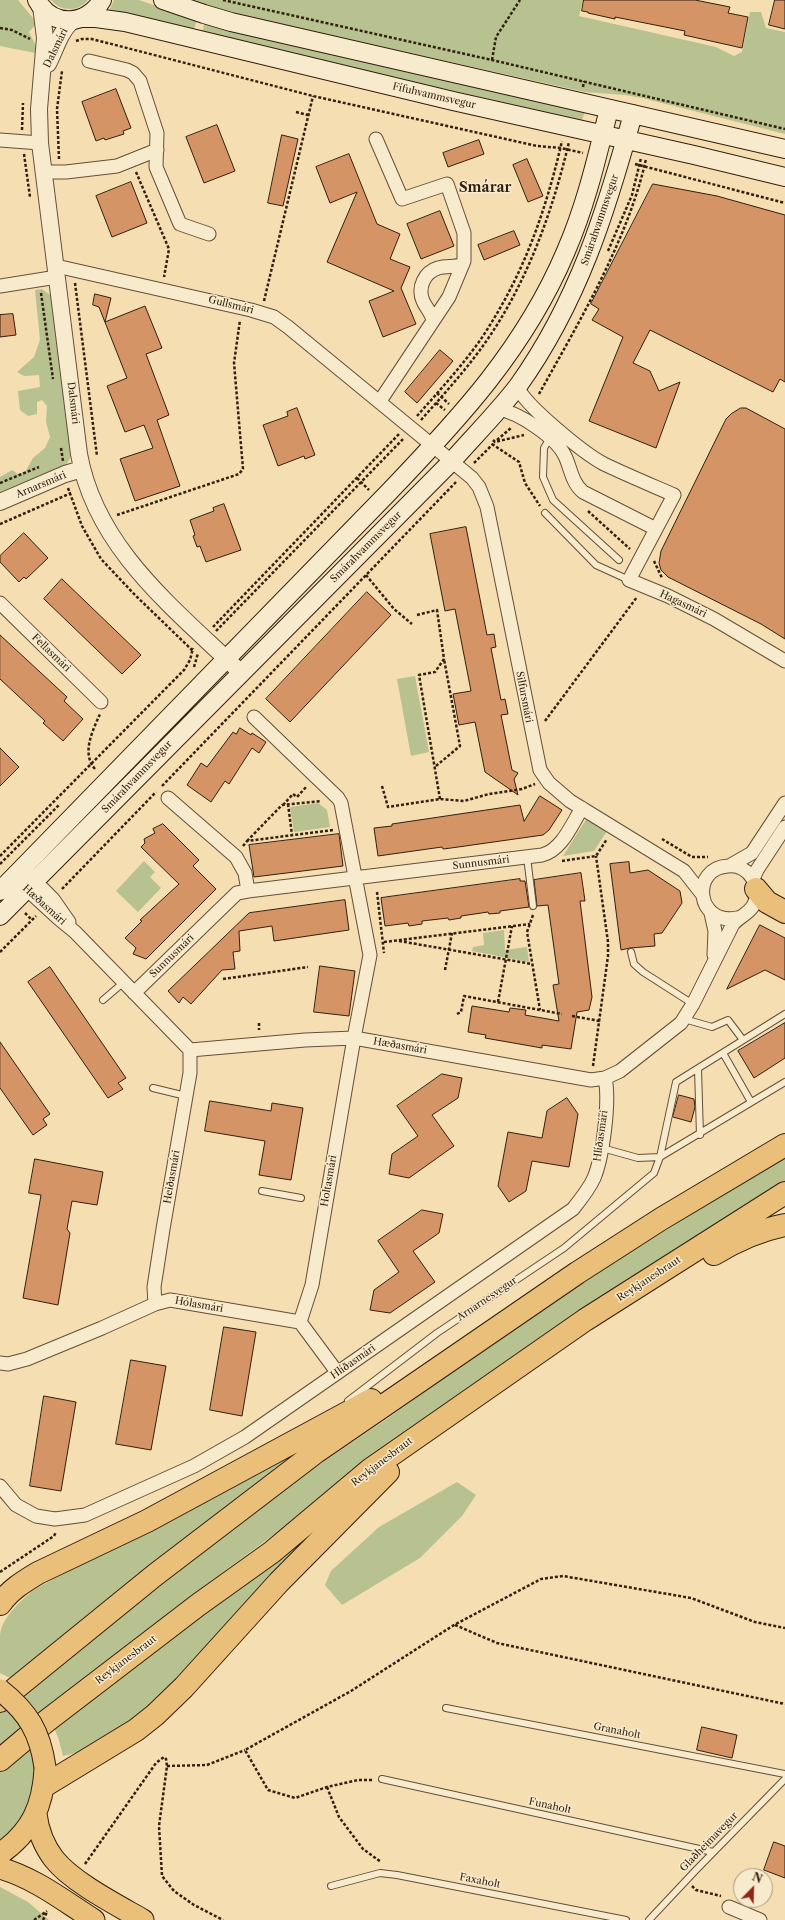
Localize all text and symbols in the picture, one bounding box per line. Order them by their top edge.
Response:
street label: Dalsmári [41,26,71,70]
street label: Fífuhvammsvegur [391,81,477,111]
street label: Smárahvammsvegur [579,173,621,267]
district label: Smárar [459,180,511,196]
street label: Gullsmári [207,294,255,316]
street label: Dalsmári [64,381,82,425]
street label: Arnarsmári [14,469,68,501]
street label: Smárahvammsvegur [328,509,404,585]
street label: Hagasmári [658,588,708,620]
street label: Fellasmári [29,632,73,674]
street label: Silfursmári [513,670,535,724]
street label: Smárahvammsvegur [99,738,175,816]
street label: Sunnusmári [452,854,510,872]
street label: Hæðasmári [20,882,68,928]
street label: Sunnusmári [147,932,197,980]
street label: Hæðasmári [372,1035,428,1057]
street label: Hlíðasmári [591,1109,611,1163]
street label: Heiðasmári [161,1149,183,1205]
street label: Holtasmári [319,1154,339,1208]
street label: Reykjanesbraut [615,1254,683,1304]
street label: Arnarnesvegur [455,1274,519,1324]
street label: Hólasmári [174,1295,224,1315]
street label: Hlíðasmári [328,1342,378,1382]
street label: Reykjanesbraut [349,1435,415,1489]
street label: Reykjanesbraut [93,1633,159,1687]
street label: Granaholt [592,1721,642,1741]
street label: Funaholt [528,1796,572,1816]
street label: Glaðheimavegur [678,1810,740,1874]
north arrow [733,1868,773,1908]
text: N [750,1870,764,1886]
street label: Faxaholt [459,1871,501,1891]

